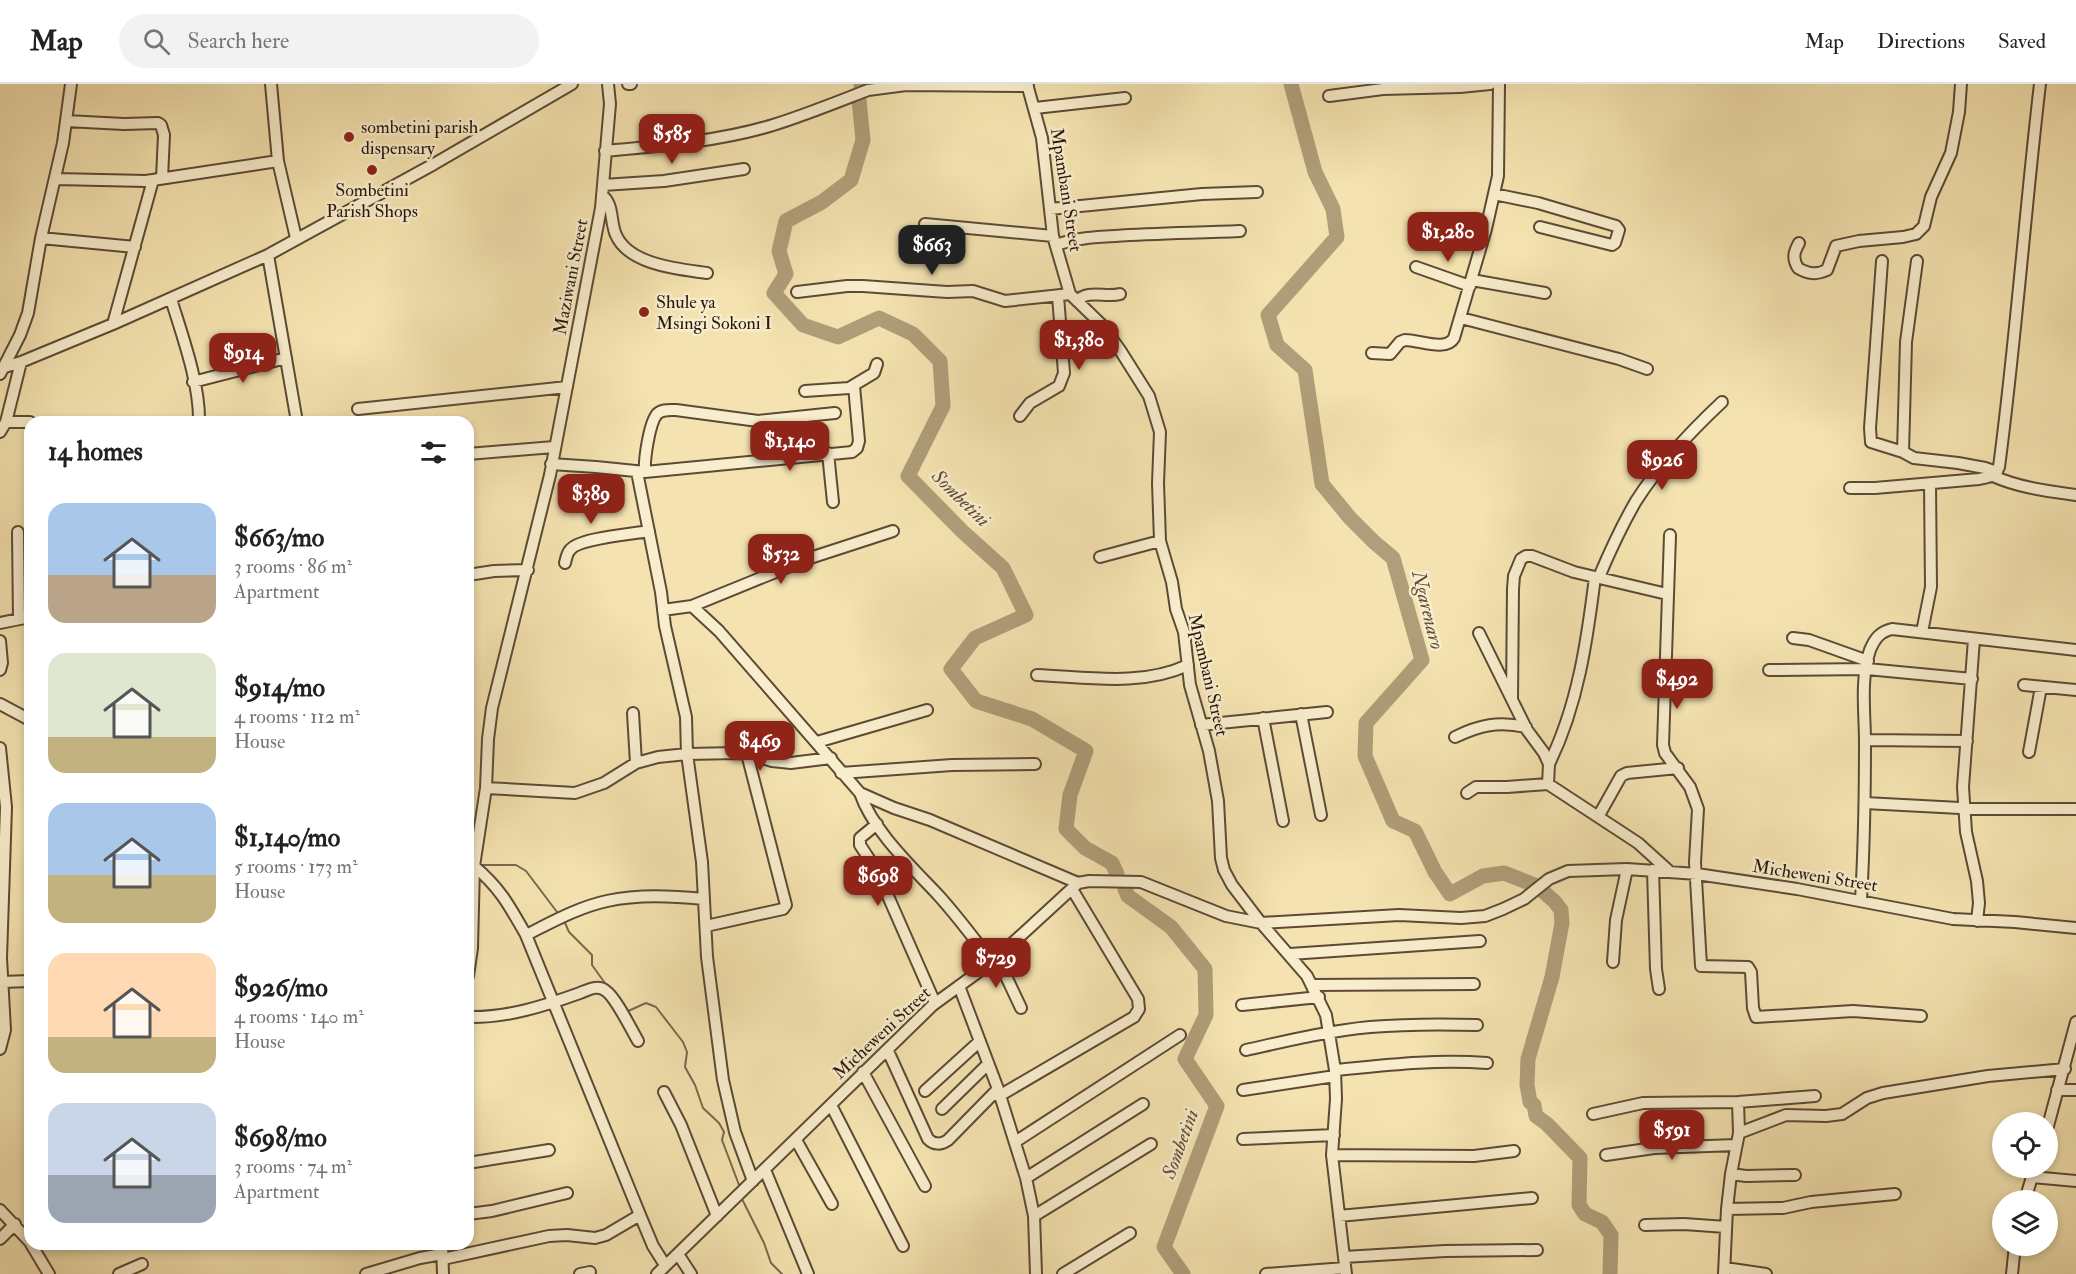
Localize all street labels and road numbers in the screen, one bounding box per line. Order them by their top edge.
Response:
street label: Mpambani Street [1045,126,1087,254]
street label: Maziwani Street [548,217,594,337]
street label: Mpambani Street [1183,611,1233,739]
street label: Micheweni Street [1751,855,1879,897]
street label: Micheweni Street [828,981,936,1084]

